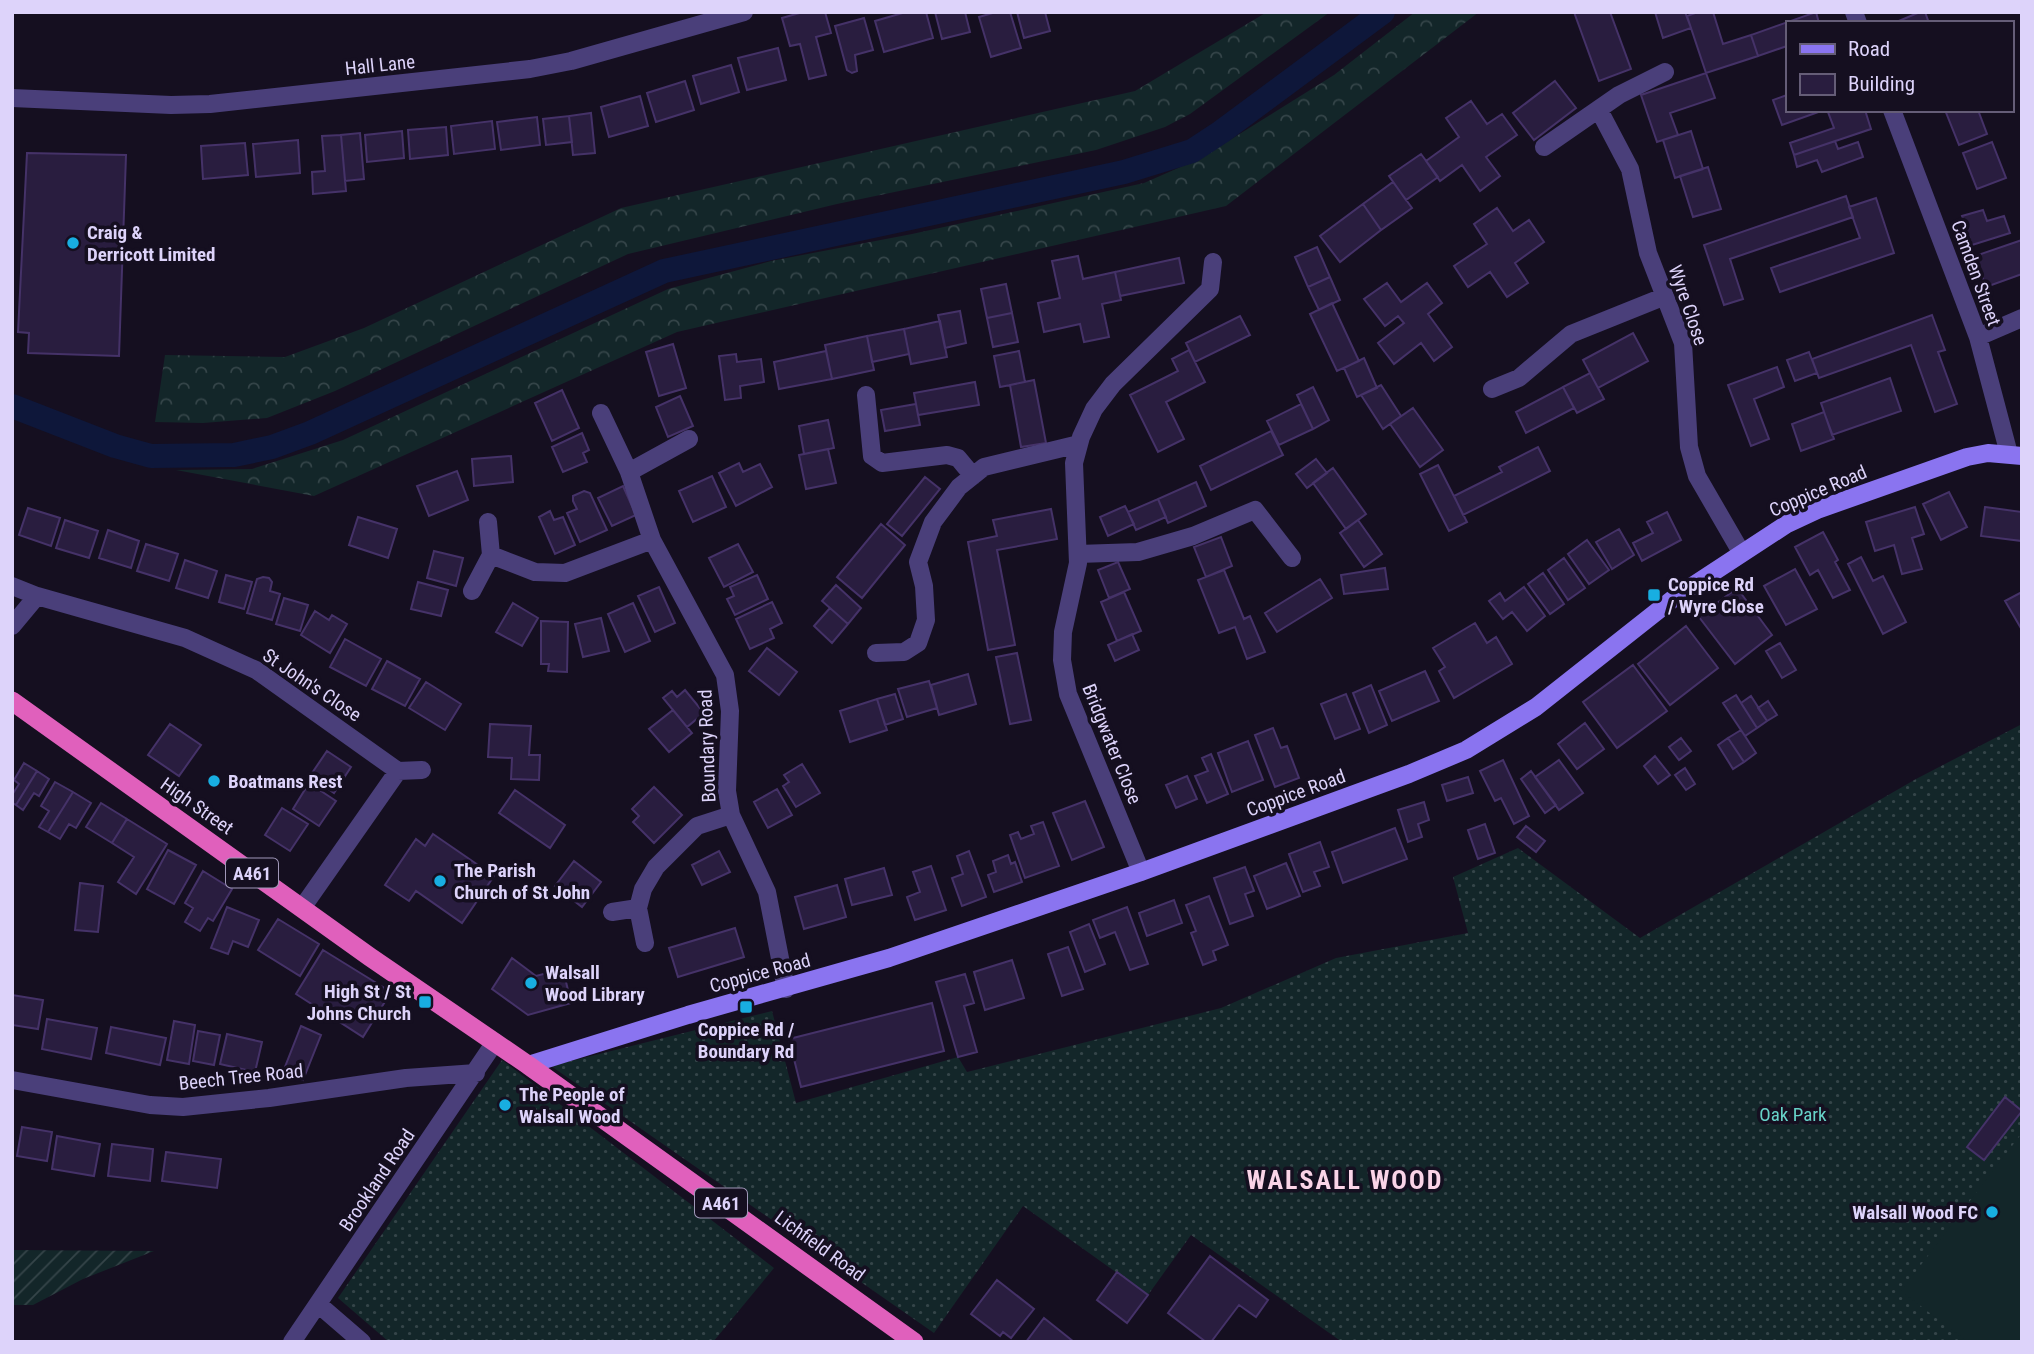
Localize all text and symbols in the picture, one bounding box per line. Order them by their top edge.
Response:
legend [1786,21,2013,112]
text: Road [1848,37,1890,61]
street label: Hall Lane [344,50,416,80]
text: Building [1848,72,1915,96]
street label: Camden Street [1946,217,2006,329]
place label: Craig & Derricott Limited [87,221,216,266]
marker: Craig & Derricott Limited [65,235,81,251]
street label: Wyre Close [1664,262,1712,348]
street label: Coppice Road [1766,460,1870,522]
place label: Coppice Rd / Wyre Close [1667,573,1764,618]
marker: Coppice Rd / Wyre Close [1646,587,1662,603]
street label: St John's Close [258,644,366,726]
street label: Bridgwater Close [1077,680,1147,808]
street label: Boundary Road [694,689,720,803]
street label: Coppice Road [1243,764,1349,822]
place label: Boatmans Rest [228,770,343,793]
street label: High Street [156,773,238,839]
marker: Boatmans Rest [206,773,222,789]
road number: A461 [226,858,278,888]
place label: The Parish Church of St John [454,859,590,904]
marker: The Parish Church of St John [432,873,448,889]
street label: Coppice Road [707,948,813,998]
place label: Walsall Wood Library [545,961,645,1006]
marker: Walsall Wood Library [523,975,539,991]
place label: High St / St Johns Church [307,980,411,1025]
marker: High St / St Johns Church [417,994,433,1010]
marker: Coppice Rd / Boundary Rd [738,999,754,1015]
place label: Coppice Rd / Boundary Rd [698,1018,794,1063]
street label: Beech Tree Road [178,1059,304,1095]
place label: The People of Walsall Wood [519,1083,625,1128]
marker: The People of Walsall Wood [497,1097,513,1113]
park label: Oak Park [1759,1103,1827,1126]
street label: Brookland Road [334,1125,420,1235]
district label: WALSALL WOOD [1247,1165,1443,1195]
road number: A461 [695,1188,747,1218]
place label: Walsall Wood FC [1852,1201,1978,1224]
marker: Walsall Wood FC [1984,1204,2000,1220]
street label: Lichfield Road [770,1206,870,1286]

